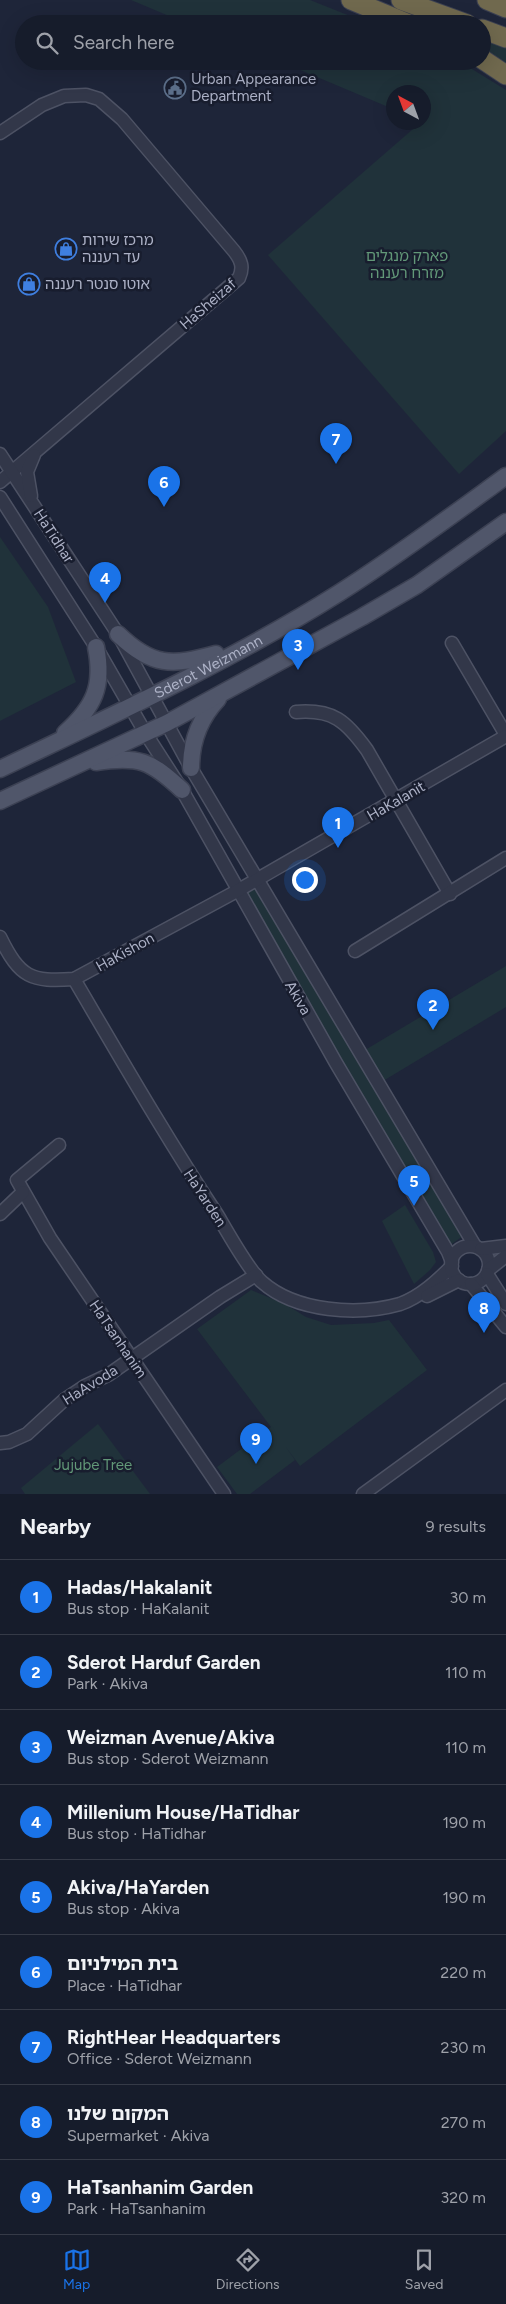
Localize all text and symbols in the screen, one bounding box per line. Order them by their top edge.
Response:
search box [15,15,491,70]
icon: search [33,29,61,57]
text: Search here [73,31,175,54]
place label: Urban Appearance Department [191,70,316,105]
public building icon: Urban Appearance Department [163,76,187,100]
north arrow [386,85,431,130]
place label: מרכז שירות עד רעננה [82,231,154,266]
shop icon: מרכז שירות עד רעננה [54,237,78,261]
park label: פארק מנגלים מזרח רעננה [366,247,448,282]
shop icon: אוטו סנטר רעננה [17,272,41,296]
street label: HaSheizaf [176,274,240,333]
place label: אוטו סנטר רעננה [45,275,150,293]
pin: 7 [320,423,352,464]
pin: 6 [148,466,180,507]
street label: HaTidhar [30,506,78,566]
pin: 4 [89,562,121,603]
pin: 3 [282,629,314,670]
street label: Sderot Weizmann [151,631,265,702]
street label: HaKalanit [364,777,429,825]
pin: 1 [322,807,354,848]
your location [292,867,318,893]
street label: HaKishon [93,929,157,975]
street label: Akiva [281,978,315,1018]
pin: 2 [417,989,449,1030]
pin: 5 [398,1165,430,1206]
street label: HaYarden [180,1166,230,1230]
pin: 8 [468,1292,500,1333]
street label: HaTsanhanim [85,1297,151,1381]
street label: HaAvoda [59,1361,121,1409]
pin: 9 [240,1423,272,1464]
park label: Jujube Tree [54,1456,132,1474]
text: Nearby [20,1514,91,1539]
text: 9 results [425,1517,486,1536]
text: Hadas/Hakalanit [67,1576,212,1599]
text: 1 [33,1588,39,1607]
text: 30 m [449,1588,486,1607]
text: Bus stop · HaKalanit [67,1599,210,1618]
text: Sderot Harduf Garden [67,1651,261,1674]
text: 2 [31,1663,41,1682]
text: 110 m [445,1663,486,1682]
text: Park · Akiva [67,1674,148,1693]
text: Weizman Avenue/Akiva [67,1726,275,1749]
text: 3 [32,1738,40,1757]
text: 110 m [445,1738,486,1757]
text: Bus stop · Sderot Weizmann [67,1749,269,1768]
text: Millenium House/HaTidhar [67,1801,299,1824]
text: 4 [31,1813,41,1832]
text: 190 m [443,1813,486,1832]
text: Bus stop · HaTidhar [67,1824,206,1843]
text: Akiva/HaYarden [67,1876,209,1899]
text: 5 [31,1888,41,1907]
text: 190 m [443,1888,486,1907]
text: Bus stop · Akiva [67,1899,180,1918]
text: בית המילניום [67,1952,178,1975]
text: 6 [31,1963,41,1982]
text: 220 m [440,1963,486,1982]
text: Place · HaTidhar [67,1976,182,1995]
text: RightHear Headquarters [67,2026,280,2049]
text: 7 [32,2038,40,2057]
text: 230 m [441,2038,486,2057]
text: Office · Sderot Weizmann [67,2049,252,2068]
text: המקום שלנו [67,2102,169,2125]
text: 8 [31,2113,41,2132]
text: 270 m [441,2113,486,2132]
text: Supermarket · Akiva [67,2126,209,2145]
text: HaTsanhanim Garden [67,2176,253,2199]
text: 9 [31,2188,41,2207]
text: 320 m [441,2188,486,2207]
text: Park · HaTsanhanim [67,2199,206,2218]
tab: Map [63,2246,91,2293]
tab: Directions [216,2246,280,2293]
tab: Saved [405,2246,443,2293]

